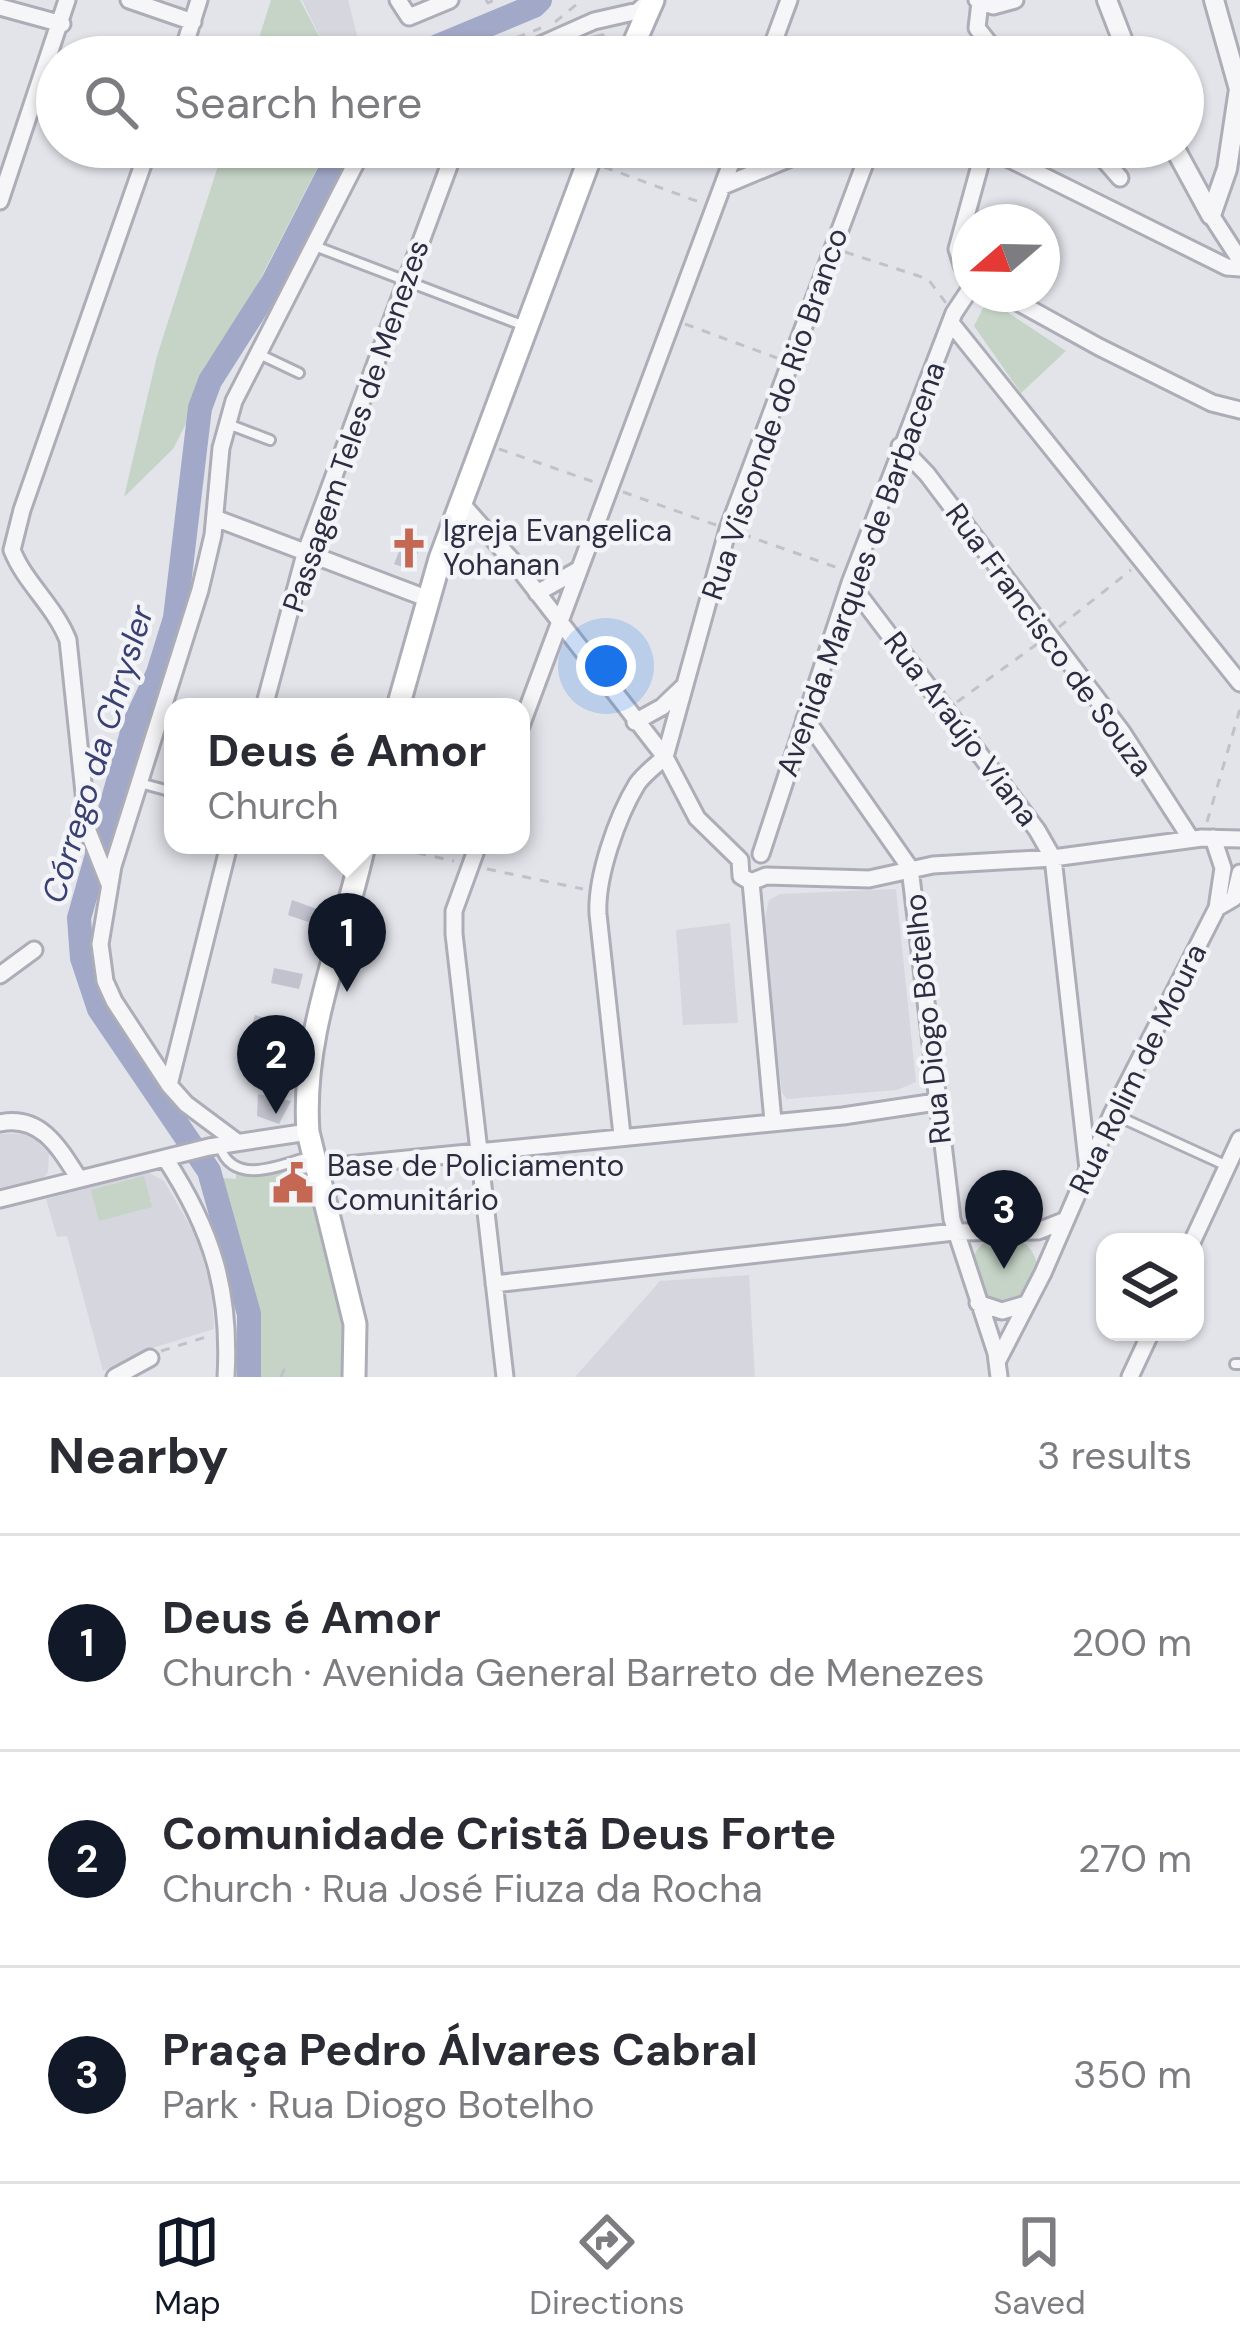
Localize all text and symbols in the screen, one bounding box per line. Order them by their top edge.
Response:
search box [36,36,1204,168]
icon: search [78,69,144,135]
text: Search here [174,73,422,132]
north arrow [952,204,1060,312]
street label: Rua Visconde do Rio Branco [692,223,857,605]
street label: Passagem Teles de Menezes [273,234,438,617]
street label: Avenida Marques de Barbacena [767,356,954,781]
street label: Rua Francisco de Souza [937,495,1162,784]
place label: Igreja Evangelica Yohanan [443,511,672,584]
church icon: Igreja Evangelica Yohanan [386,525,432,571]
water label: Córrego da Chrysler [32,599,163,908]
street label: Rua Araújo Viana [875,624,1047,834]
your location [576,636,636,696]
popup [164,698,530,854]
text: Deus é Amor [208,721,486,780]
text: Church [208,780,339,831]
street label: Rua Diogo Botelho [895,892,960,1146]
pin: 1 [308,893,386,992]
street label: Rua Rolim de Moura [1060,937,1215,1201]
pin: 2 [237,1015,315,1114]
place label: Base de Policiamento Comunitário [327,1146,624,1219]
public building icon: Base de Policiamento Comunitário [270,1160,316,1206]
pin: 3 [965,1170,1043,1269]
map controls [1096,1233,1204,1341]
button: layers [1096,1233,1204,1341]
text: Nearby [48,1422,229,1489]
text: 3 results [1037,1430,1192,1481]
text: Deus é Amor [162,1588,441,1647]
text: 1 [80,1617,94,1668]
text: 200 m [1071,1617,1192,1668]
text: Church · Avenida General Barreto de Menezes [162,1647,985,1698]
text: Comunidade Cristã Deus Forte [162,1804,836,1863]
text: 2 [76,1833,98,1884]
text: 270 m [1078,1833,1192,1884]
text: Church · Rua José Fiuza da Rocha [162,1863,763,1914]
text: Praça Pedro Álvares Cabral [162,2020,758,2079]
text: 3 [75,2049,99,2100]
text: 350 m [1073,2049,1192,2100]
text: Park · Rua Diogo Botelho [162,2079,595,2130]
tab: Map [154,2209,221,2324]
tab: Directions [529,2209,685,2324]
tab: Saved [993,2209,1086,2324]

